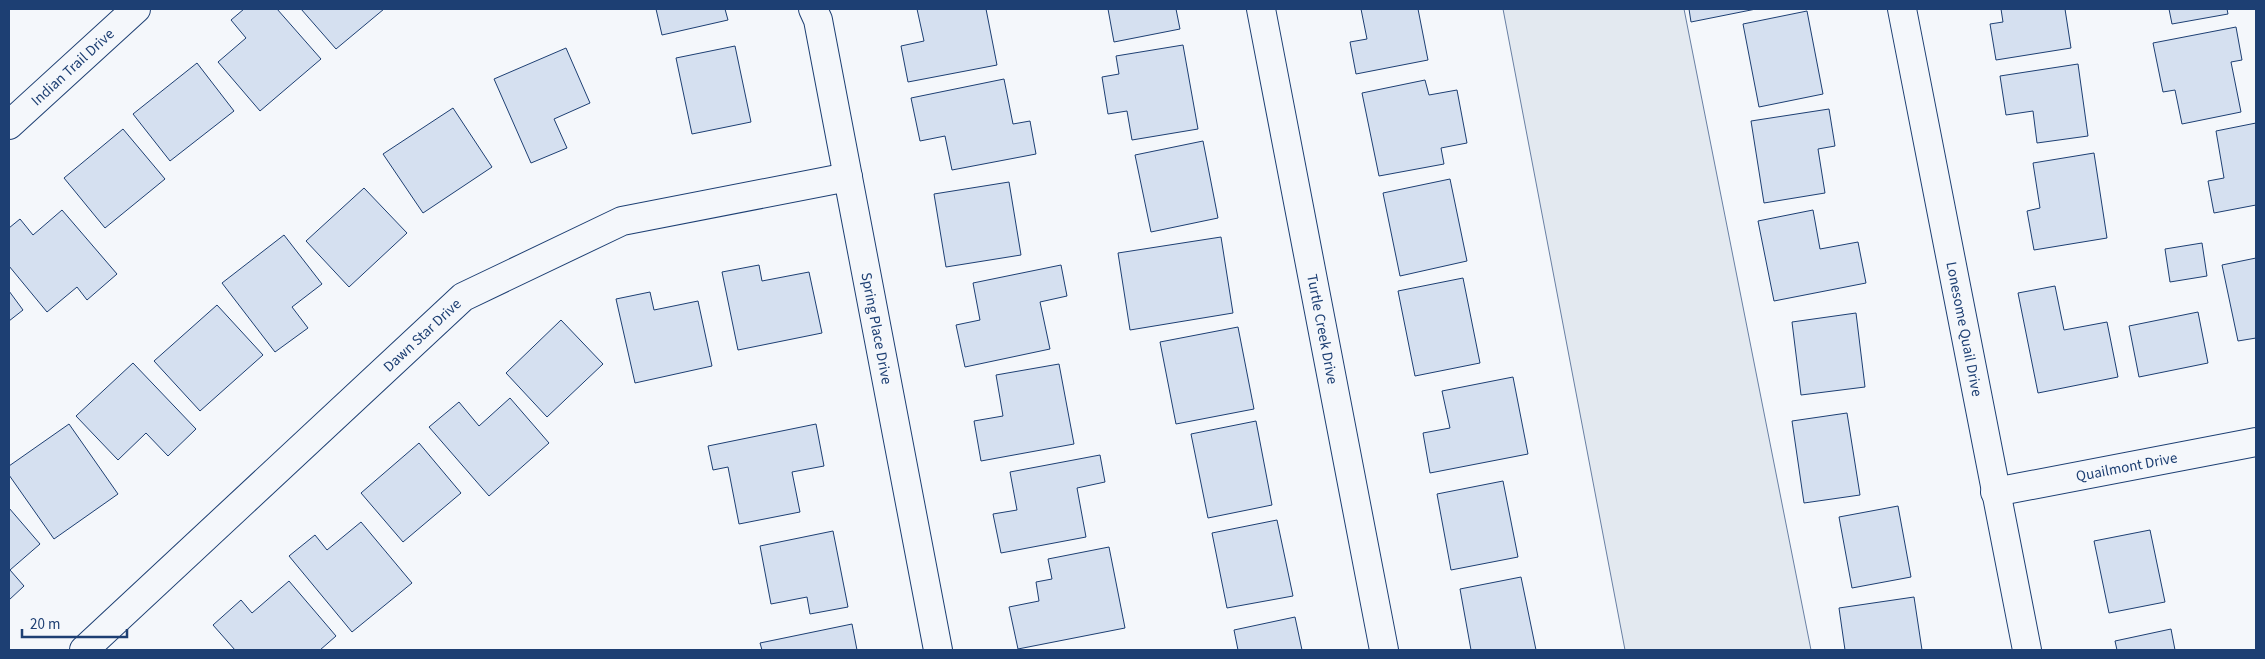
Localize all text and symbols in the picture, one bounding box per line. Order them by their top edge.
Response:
street label: Indian Trail Drive [27,24,119,111]
street label: Lonesome Quail Drive [1940,260,1987,398]
street label: Spring Place Drive [855,271,897,386]
street label: Turtle Creek Drive [1301,272,1343,386]
street label: Dawn Star Drive [379,294,466,377]
street label: Quailmont Drive [2074,447,2179,487]
scale bar [22,606,128,638]
text: 20 m [30,614,60,635]

